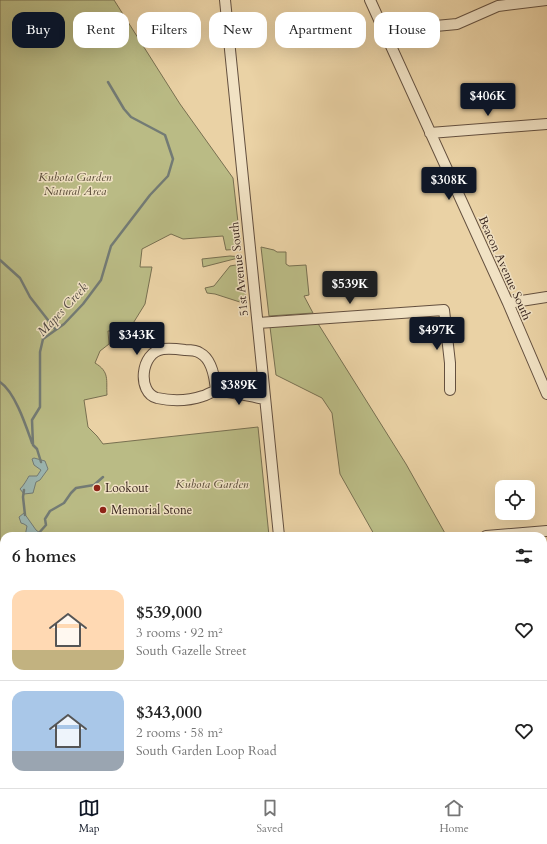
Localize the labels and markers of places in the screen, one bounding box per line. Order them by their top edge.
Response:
pin: $406K [460,83,516,117]
pin: $308K [421,167,477,201]
pin: $539K [322,271,378,305]
pin: $497K [409,317,465,351]
pin: $343K [109,322,165,356]
pin: $389K [211,372,267,406]
place label: Lookout [105,480,149,496]
marker: Lookout [92,483,102,493]
place label: Memorial Stone [111,502,192,518]
marker: Memorial Stone [98,505,108,515]

